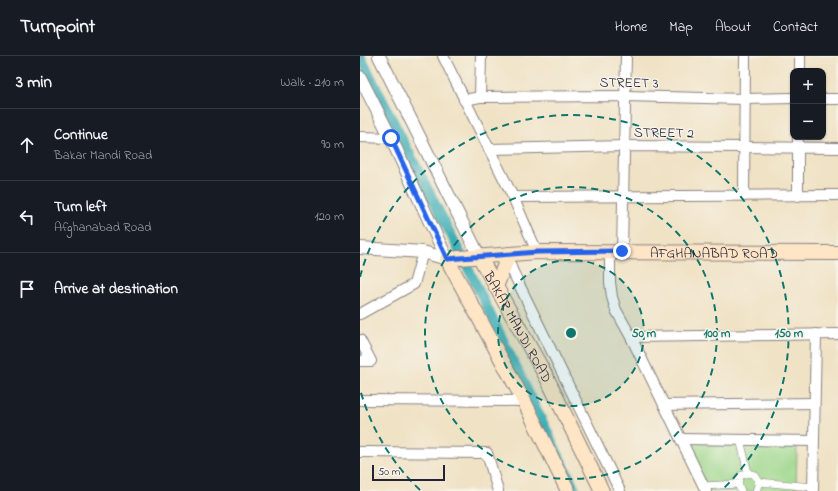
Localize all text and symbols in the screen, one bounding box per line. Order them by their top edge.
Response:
text: Turnpoint [20,14,95,41]
text: Home [615,17,647,38]
text: Map [669,17,693,38]
text: About [715,17,751,38]
text: Contact [773,17,818,38]
map controls [790,68,826,140]
button: + [790,68,826,104]
text: 3 min [16,70,52,95]
street label: STREET 3 [599,72,659,95]
text: Walk · 210 m [280,73,344,92]
button: − [790,104,826,140]
street label: STREET 2 [634,122,694,145]
text: Continue [54,124,108,146]
route start [382,129,400,147]
icon: ahead [16,134,38,156]
text: 90 m [321,135,344,154]
text: Bakar Mandi Road [54,146,152,165]
text: Turn left [54,196,107,218]
icon: left [16,206,38,228]
text: 120 m [314,207,344,226]
text: Afghanabad Road [54,218,152,237]
route end [613,242,631,260]
street label: AFGHANABAD ROAD [650,243,778,265]
street label: BAKAR MANDI ROAD [477,267,557,387]
icon: arrive [16,278,38,300]
text: Arrive at destination [54,278,178,300]
text: 50 m [632,325,657,343]
text: 100 m [704,325,731,343]
text: 150 m [775,325,804,343]
centre of rings [564,326,578,340]
scale bar [372,463,445,482]
text: 50 m [378,464,400,480]

